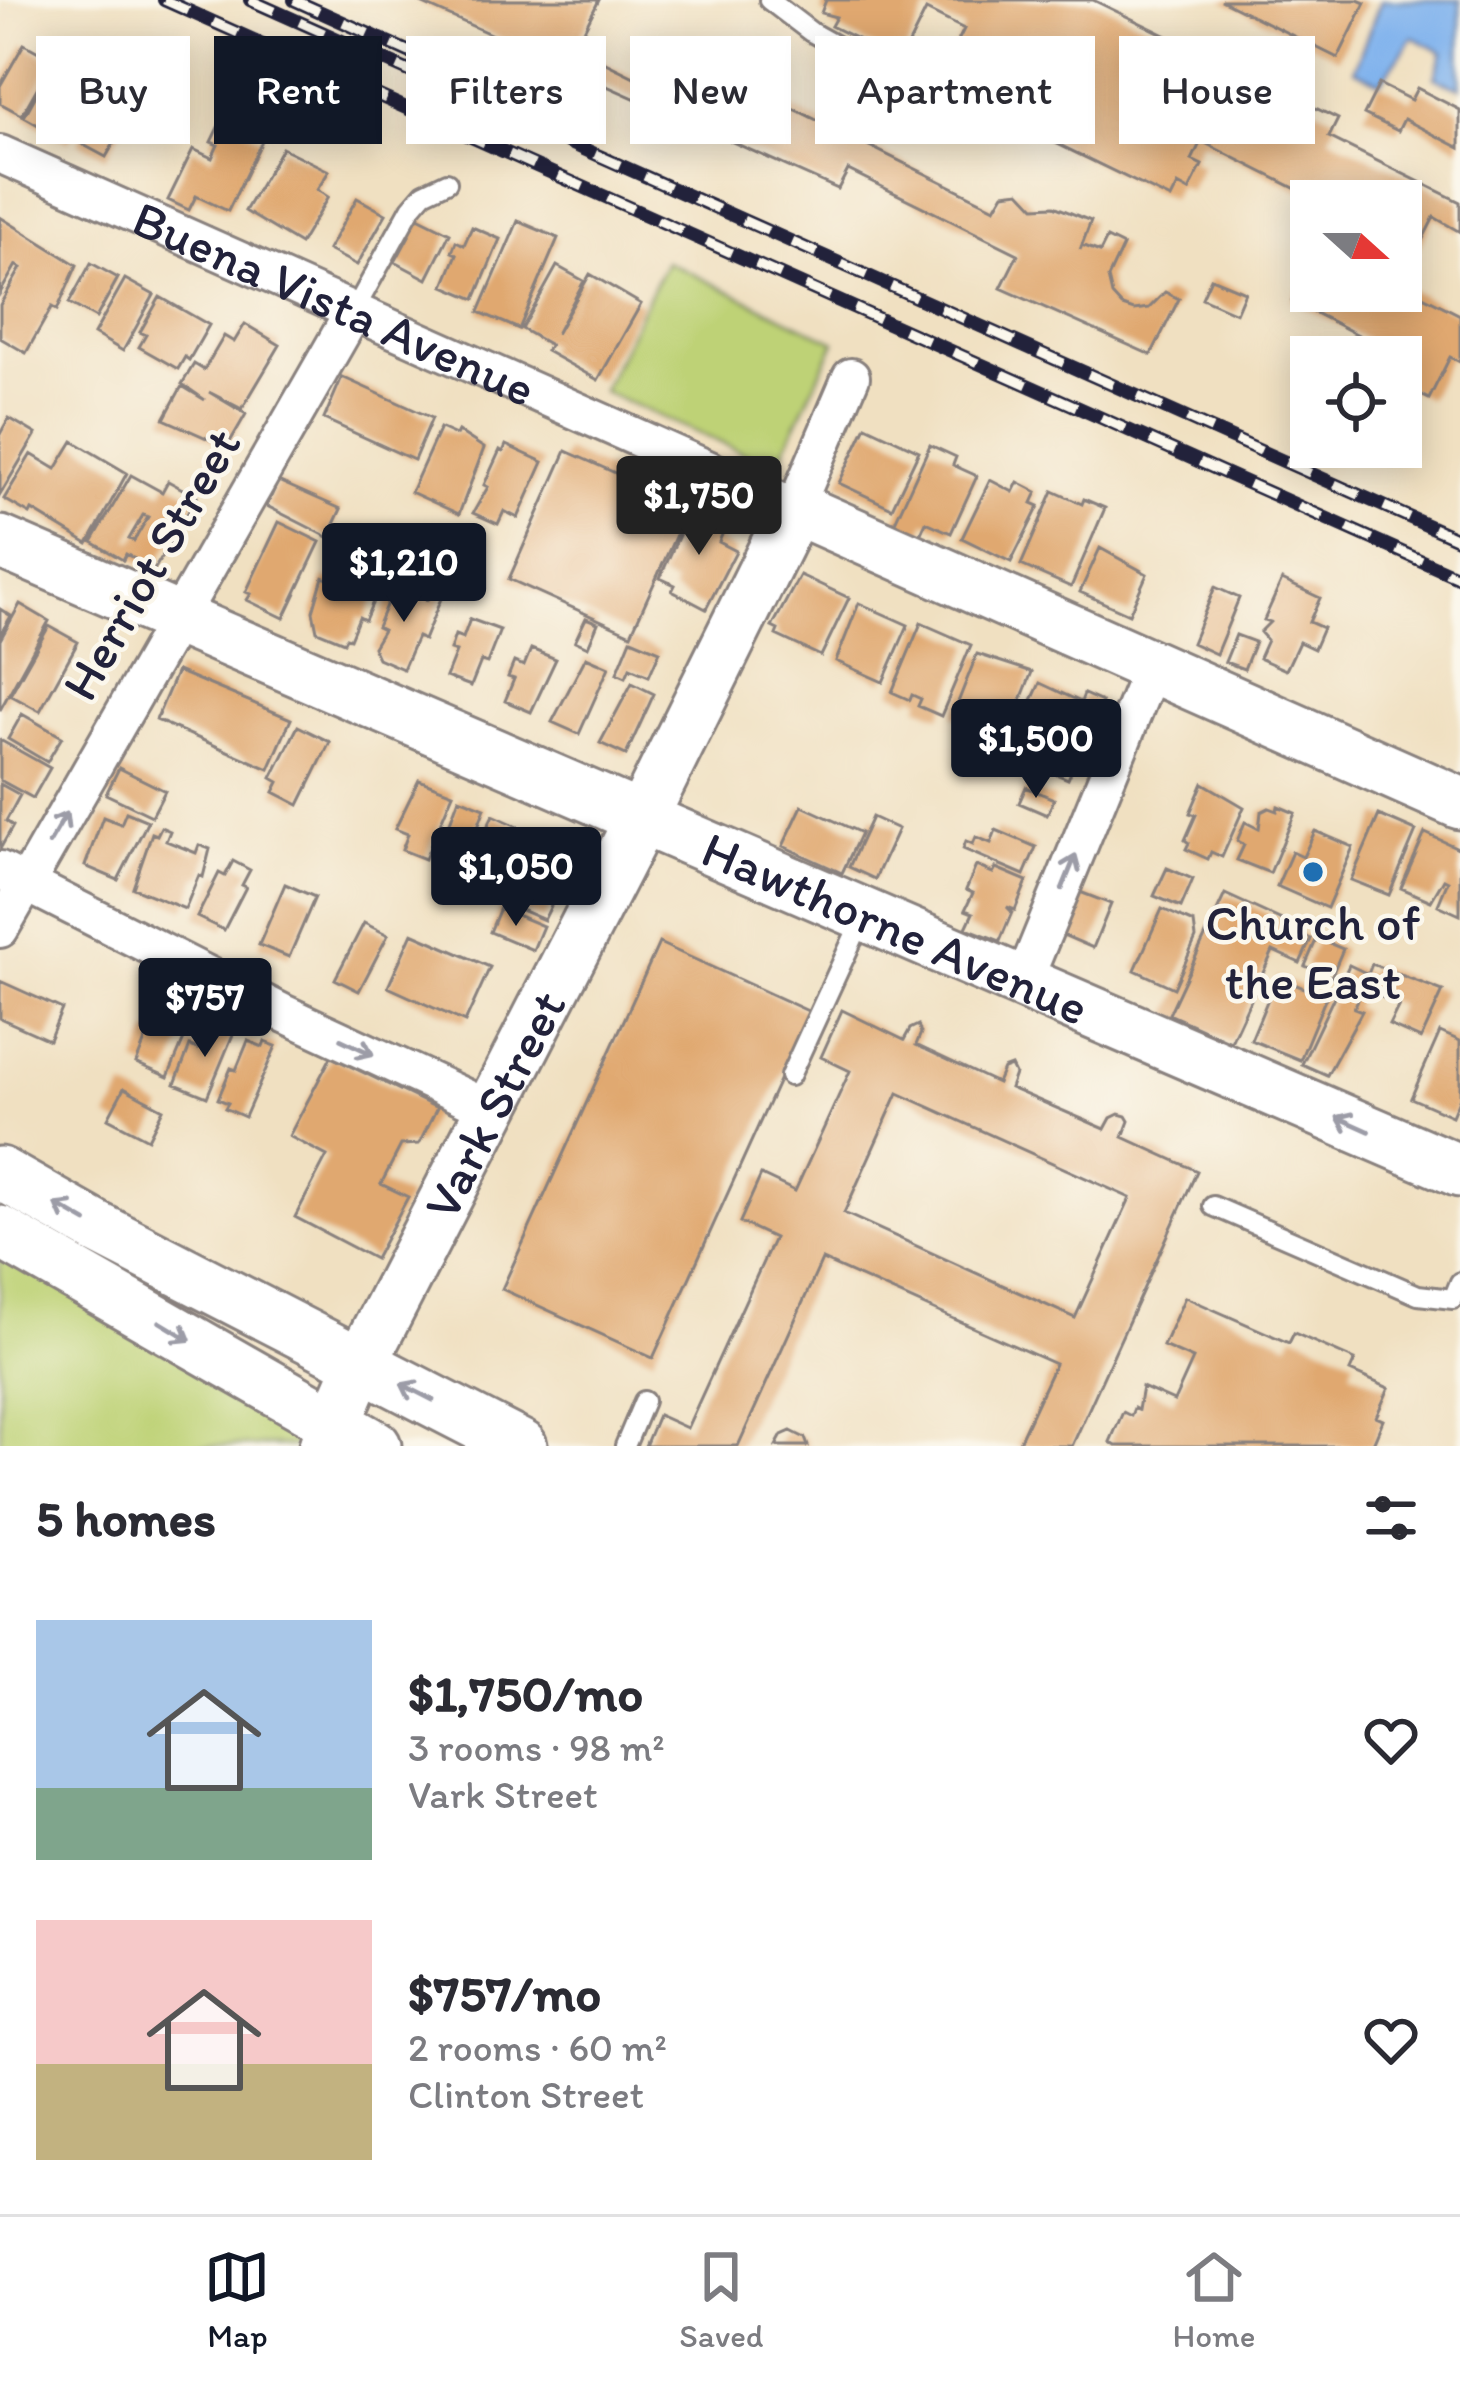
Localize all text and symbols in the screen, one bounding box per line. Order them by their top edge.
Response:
chip: Buy [36,36,190,144]
chip: Rent [214,36,382,144]
chip: Filters [406,36,606,144]
chip: New [630,36,791,144]
chip: Apartment [815,36,1095,144]
chip: House [1119,36,1315,144]
north arrow [1290,180,1422,312]
map controls [1290,180,1422,468]
street label: Buena Vista Avenue [124,187,545,419]
button: locate [1290,336,1422,468]
street label: Herriot Street [49,417,253,711]
pin: $1,750 [601,456,797,558]
text: $1,750 [644,471,754,518]
pin: $1,210 [306,523,502,625]
text: $1,210 [349,538,459,585]
pin: $1,500 [938,699,1134,801]
text: $1,500 [978,714,1094,761]
one-way arrow [47,811,70,846]
street label: Hawthorne Avenue [693,818,1098,1038]
pin: $1,050 [418,827,614,929]
text: $1,050 [458,842,574,889]
one-way arrow [1059,854,1081,891]
marker: Church of the East [1300,859,1326,885]
place label: Church of the East [1205,892,1421,1012]
pin: $757 [134,958,276,1060]
text: $757 [166,973,244,1020]
street label: Vark Street [410,980,578,1229]
one-way arrow [338,1037,374,1059]
one-way arrow [1335,1112,1372,1133]
one-way arrow [54,1201,89,1224]
one-way arrow [156,1320,191,1344]
one-way arrow [400,1380,435,1403]
icon: filters [1358,1485,1424,1551]
text: 5 homes [36,1488,216,1549]
text: $1,750/mo [408,1663,643,1724]
icon: home [132,1668,276,1812]
icon: heart [1358,1707,1424,1773]
text: 3 rooms · 98 m² [408,1724,665,1771]
text: Vark Street [408,1771,598,1818]
text: $757/mo [408,1963,601,2024]
icon: home [132,1968,276,2112]
icon: heart [1358,2007,1424,2073]
text: 2 rooms · 60 m² [408,2024,667,2071]
text: Clinton Street [408,2071,644,2118]
tab: Map [204,2244,270,2355]
tab: Saved [679,2244,764,2355]
tab: Home [1172,2244,1256,2355]

